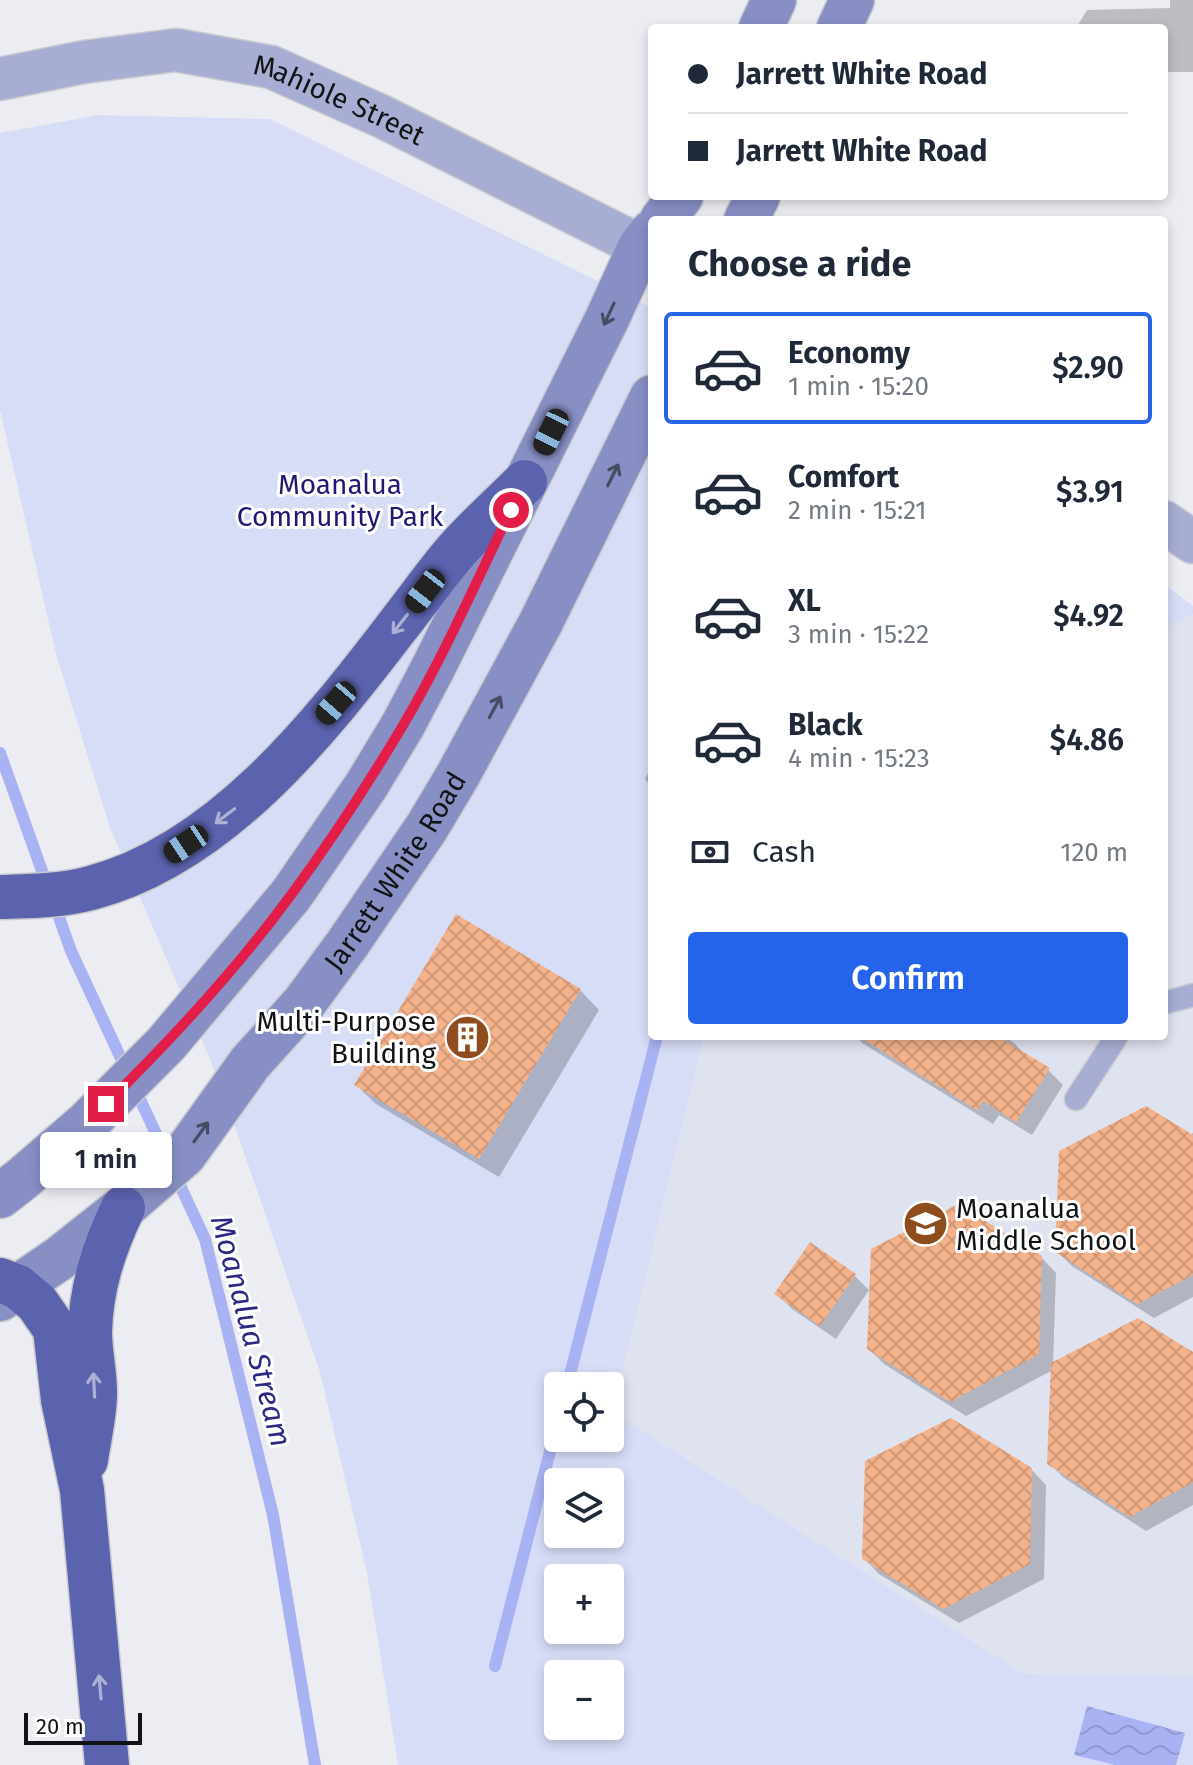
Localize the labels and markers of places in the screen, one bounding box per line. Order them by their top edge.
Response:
place label: Multi-Purpose Building [256,1005,436,1070]
building icon: Multi-Purpose Building [443,1013,491,1061]
place label: Moanalua Middle School [956,1192,1136,1257]
school or university icon: Moanalua Middle School [901,1200,949,1248]

